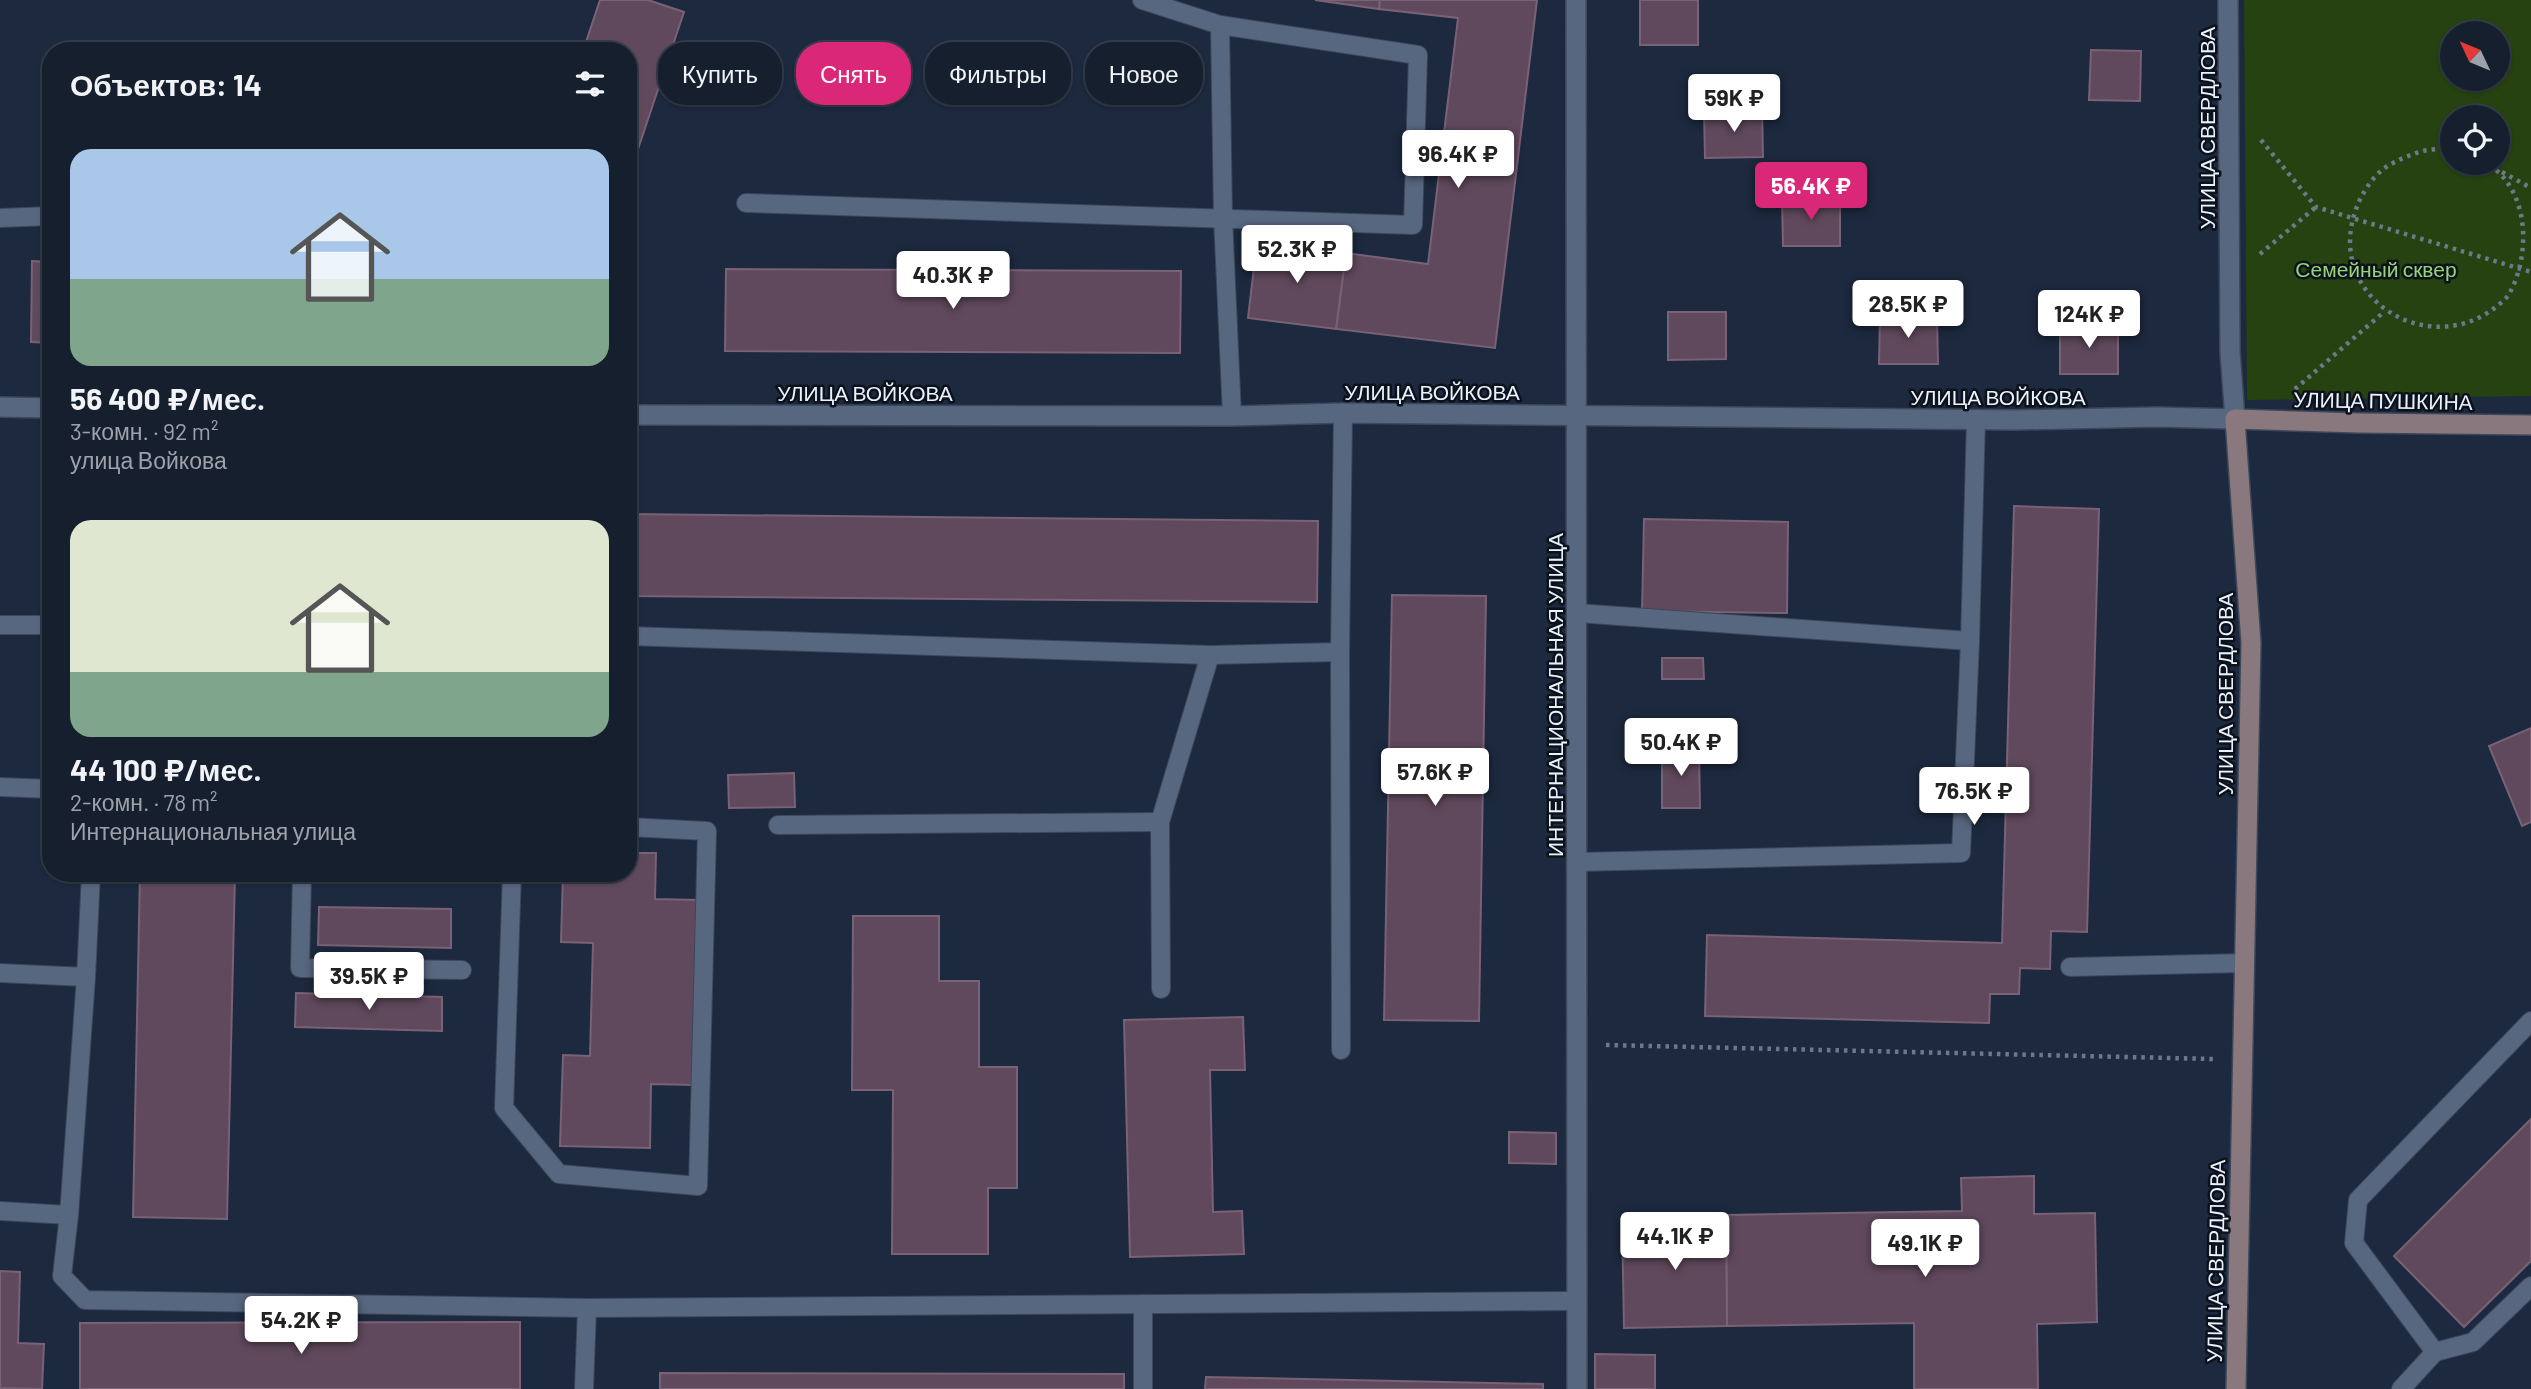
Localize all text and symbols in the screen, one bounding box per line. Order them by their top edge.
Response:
north arrow [2440,21,2510,91]
map controls [2440,21,2510,175]
street label: УЛИЦА СВЕРДЛОВА [2194,27,2219,229]
chip: Купить [658,42,782,105]
chip: Снять [796,42,911,105]
chip: Фильтры [925,42,1071,105]
chip: Новое [1085,42,1203,105]
icon: filters [571,65,609,103]
text: Объектов: 14 [70,66,262,102]
pin: 59K ₽ [1685,74,1783,134]
text: 59K ₽ [1704,83,1764,111]
button: locate [2440,105,2510,175]
pin: 96.4K ₽ [1393,130,1523,190]
text: 96.4K ₽ [1418,139,1498,167]
pin: 56.4K ₽ [1746,162,1876,222]
text: 56.4K ₽ [1771,171,1851,199]
icon: home [277,194,403,320]
pin: 52.3K ₽ [1232,226,1362,285]
text: 52.3K ₽ [1257,234,1337,262]
pin: 40.3K ₽ [888,252,1018,311]
park label: Семейный сквер [2295,256,2457,281]
text: 40.3K ₽ [913,260,993,288]
pin: 28.5K ₽ [1843,280,1973,340]
text: 28.5K ₽ [1868,289,1948,317]
pin: 124K ₽ [2032,290,2146,350]
text: 124K ₽ [2054,299,2124,327]
street label: УЛИЦА ВОЙКОВА [1344,379,1520,404]
text: 56 400 ₽/мес. [70,380,265,416]
street label: УЛИЦА ВОЙКОВА [777,380,953,405]
street label: УЛИЦА ВОЙКОВА [1910,384,2086,409]
street label: УЛИЦА ПУШКИНА [2293,386,2473,414]
text: 3-комн. · 92 m² [70,417,218,445]
text: улица Войкова [70,446,227,474]
street label: ИНТЕРНАЦИОНАЛЬНАЯ УЛИЦА [1542,533,1567,857]
icon: home [277,565,403,691]
street label: УЛИЦА СВЕРДЛОВА [2212,593,2237,795]
pin: 50.4K ₽ [1616,718,1746,778]
text: 50.4K ₽ [1641,727,1721,755]
pin: 57.6K ₽ [1370,748,1500,808]
text: 44 100 ₽/мес. [70,751,262,787]
text: 57.6K ₽ [1397,757,1473,785]
pin: 76.5K ₽ [1909,768,2039,827]
text: 76.5K ₽ [1935,776,2013,804]
text: 2-комн. · 78 m² [70,788,217,816]
text: Интернациональная улица [70,817,356,845]
pin: 39.5K ₽ [304,953,434,1012]
text: 39.5K ₽ [330,961,408,989]
street label: УЛИЦА СВЕРДЛОВА [2201,1159,2229,1363]
pin: 44.1K ₽ [1610,1212,1740,1272]
pin: 49.1K ₽ [1860,1220,1990,1279]
text: 44.1K ₽ [1636,1221,1714,1249]
text: 49.1K ₽ [1887,1228,1963,1256]
pin: 54.2K ₽ [236,1296,366,1356]
text: 54.2K ₽ [261,1305,341,1333]

